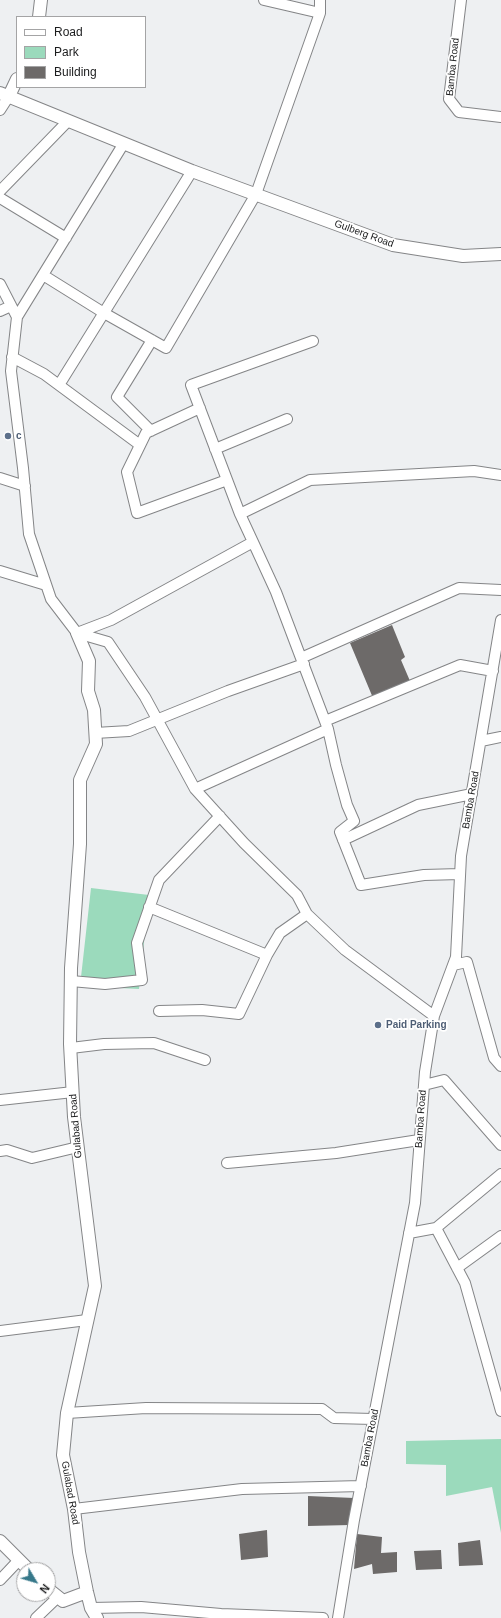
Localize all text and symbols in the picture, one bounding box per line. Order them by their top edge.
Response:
legend [16,16,146,88]
text: Road [54,25,83,39]
street label: Bamba Road [444,37,462,97]
text: Park [54,45,79,59]
text: Building [54,65,97,79]
street label: Gulberg Road [333,218,395,250]
place label: c [16,430,22,442]
marker: c [3,431,13,441]
street label: Bamba Road [460,770,482,830]
place label: Paid Parking [386,1019,447,1031]
marker: Paid Parking [373,1020,383,1030]
street label: Bamba Road [413,1089,429,1149]
street label: Gulabad Road [67,1093,85,1159]
street label: Bamba Road [359,1408,381,1468]
street label: Gulabad Road [58,1460,82,1526]
north arrow [16,1562,56,1602]
text: N [37,1582,52,1596]

